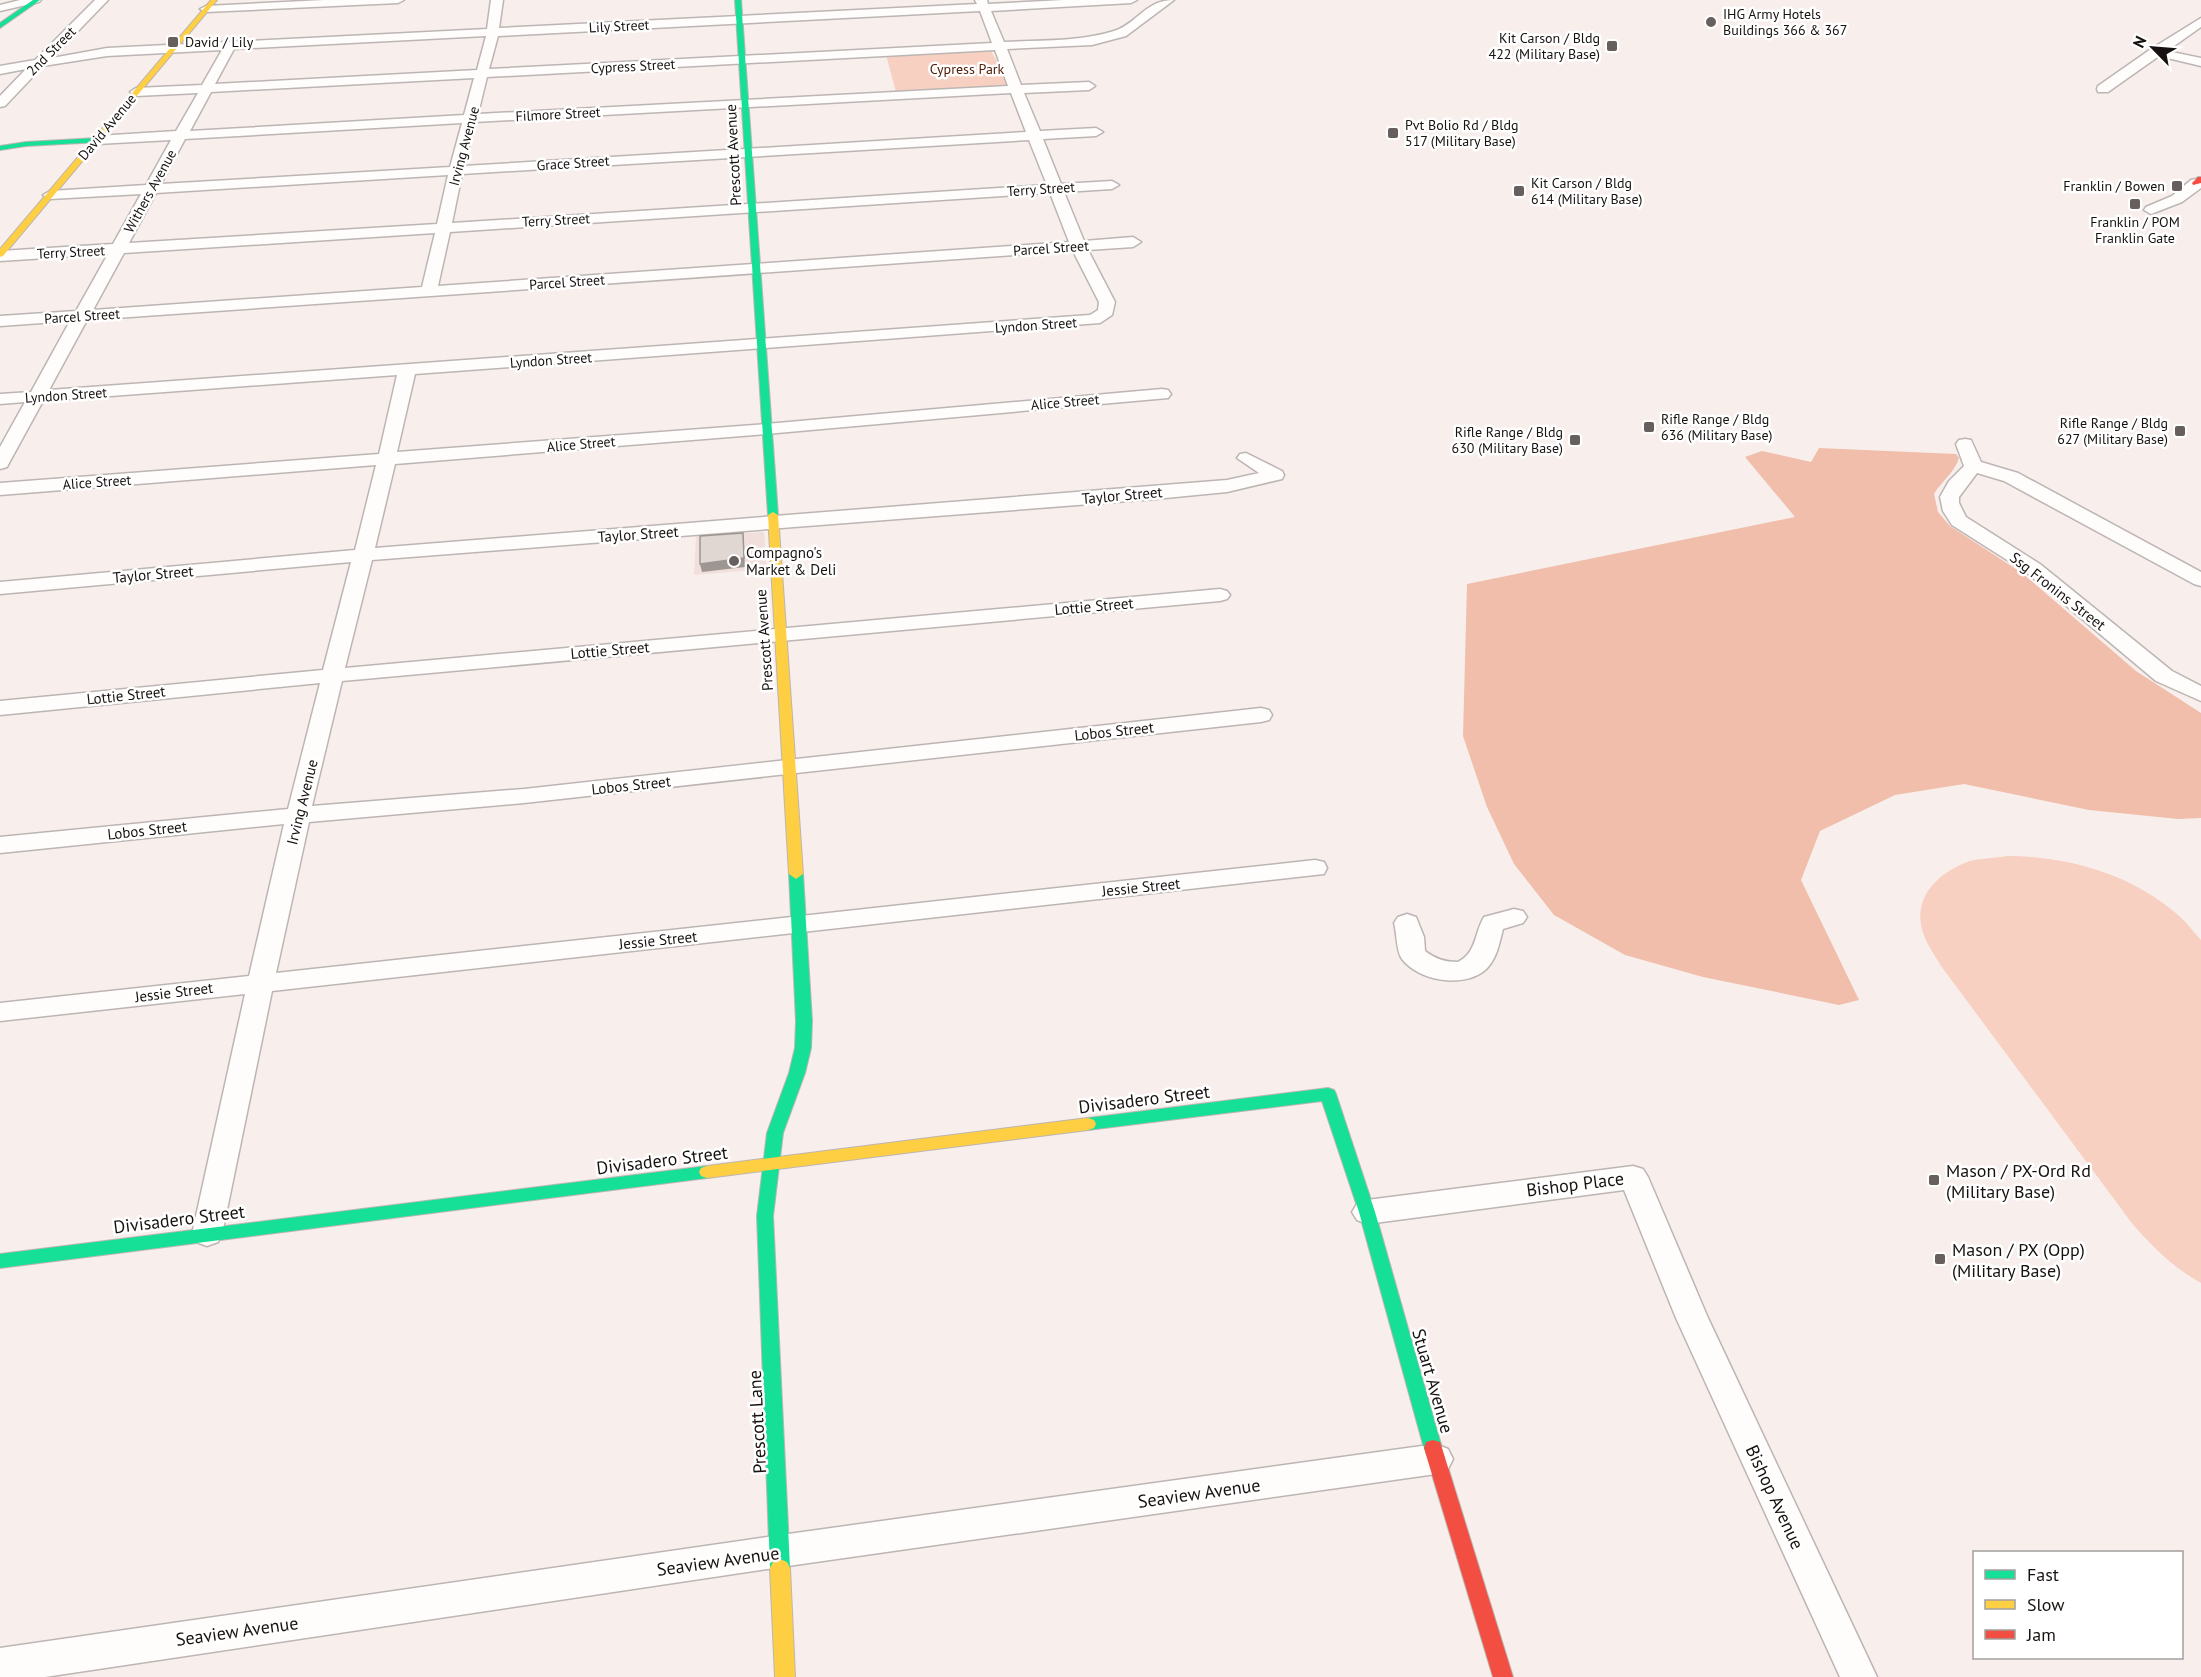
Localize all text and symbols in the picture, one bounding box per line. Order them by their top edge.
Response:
place label: IHG Army Hotels Buildings 366 & 367 [1723,5,1847,39]
street label: Lily Street [588,15,650,37]
marker: IHG Army Hotels Buildings 366 & 367 [1704,15,1718,29]
north arrow [2123,18,2183,78]
street label: 2nd Street [23,22,80,79]
place label: Kit Carson / Bldg 422 (Military Base) [1489,29,1600,63]
place label: David / Lily [185,33,254,51]
text: N [2128,33,2151,51]
marker: David / Lily [166,35,180,49]
marker: Kit Carson / Bldg 422 (Military Base) [1605,39,1619,53]
street label: Cypress Street [590,55,676,77]
park label: Cypress Park [930,60,1005,78]
street label: David Avenue [74,90,140,164]
street label: Filmore Street [515,103,601,125]
street label: Irving Avenue [445,104,483,188]
street label: Prescott Avenue [721,104,745,206]
place label: Pvt Bolio Rd / Bldg 517 (Military Base) [1405,116,1518,150]
marker: Pvt Bolio Rd / Bldg 517 (Military Base) [1386,126,1400,140]
street label: Withers Avenue [120,146,180,236]
street label: Grace Street [536,151,610,175]
place label: Kit Carson / Bldg 614 (Military Base) [1531,174,1643,208]
place label: Franklin / Bowen [2063,177,2165,195]
street label: Terry Street [1006,178,1076,200]
marker: Franklin / Bowen [2170,179,2184,193]
marker: Kit Carson / Bldg 614 (Military Base) [1512,184,1526,198]
marker: Franklin / POM Franklin Gate [2128,197,2142,211]
street label: Terry Street [522,209,591,231]
place label: Franklin / POM Franklin Gate [2090,213,2180,247]
street label: Parcel Street [1013,236,1090,260]
street label: Terry Street [37,241,106,263]
street label: Parcel Street [529,270,606,294]
street label: Parcel Street [44,304,121,328]
street label: Lyndon Street [994,313,1078,337]
street label: Lyndon Street [509,348,593,372]
street label: Lyndon Street [24,383,108,407]
street label: Alice Street [1030,390,1100,414]
place label: Rifle Range / Bldg 636 (Military Base) [1661,410,1773,444]
place label: Rifle Range / Bldg 627 (Military Base) [2057,414,2168,448]
marker: Rifle Range / Bldg 636 (Military Base) [1642,420,1656,434]
place label: Rifle Range / Bldg 630 (Military Base) [1452,423,1563,457]
marker: Rifle Range / Bldg 627 (Military Base) [2173,424,2187,438]
street label: Alice Street [546,432,616,456]
marker: Rifle Range / Bldg 630 (Military Base) [1568,433,1582,447]
street label: Alice Street [62,471,132,493]
street label: Taylor Street [1081,482,1163,508]
street label: Taylor Street [597,522,679,546]
place label: Compagno's Market & Deli [746,543,836,579]
street label: Ssg Fronins Street [2006,548,2110,634]
marker: Compagno's Market & Deli [727,554,741,568]
street label: Taylor Street [112,561,194,587]
street label: Prescott Avenue [751,589,777,691]
street label: Lottie Street [1054,593,1134,619]
street label: Lottie Street [570,637,650,663]
street label: Lottie Street [86,681,166,709]
street label: Lobos Street [1073,717,1155,745]
street label: Irving Avenue [282,757,322,847]
street label: Lobos Street [590,771,672,799]
street label: Lobos Street [106,816,188,844]
street label: Jessie Street [1100,873,1181,901]
street label: Jessie Street [617,926,698,954]
street label: Jessie Street [133,978,214,1006]
street label: Divisadero Street [1077,1080,1211,1118]
street label: Divisadero Street [595,1141,729,1179]
place label: Mason / PX-Ord Rd (Military Base) [1946,1159,2091,1203]
street label: Bishop Place [1525,1167,1625,1201]
marker: Mason / PX-Ord Rd (Military Base) [1927,1173,1941,1187]
street label: Divisadero Street [112,1200,246,1238]
place label: Mason / PX (Opp) (Military Base) [1952,1238,2085,1282]
marker: Mason / PX (Opp) (Military Base) [1933,1252,1947,1266]
street label: Stuart Avenue [1407,1326,1459,1436]
street label: Prescott Lane [743,1370,771,1474]
street label: Bishop Avenue [1741,1441,1809,1553]
street label: Seaview Avenue [1136,1473,1262,1513]
street label: Seaview Avenue [655,1541,781,1581]
legend [1973,1551,2183,1659]
text: Fast [2027,1563,2059,1586]
text: Slow [2027,1593,2065,1616]
street label: Seaview Avenue [174,1611,300,1651]
text: Jam [2026,1623,2056,1646]

